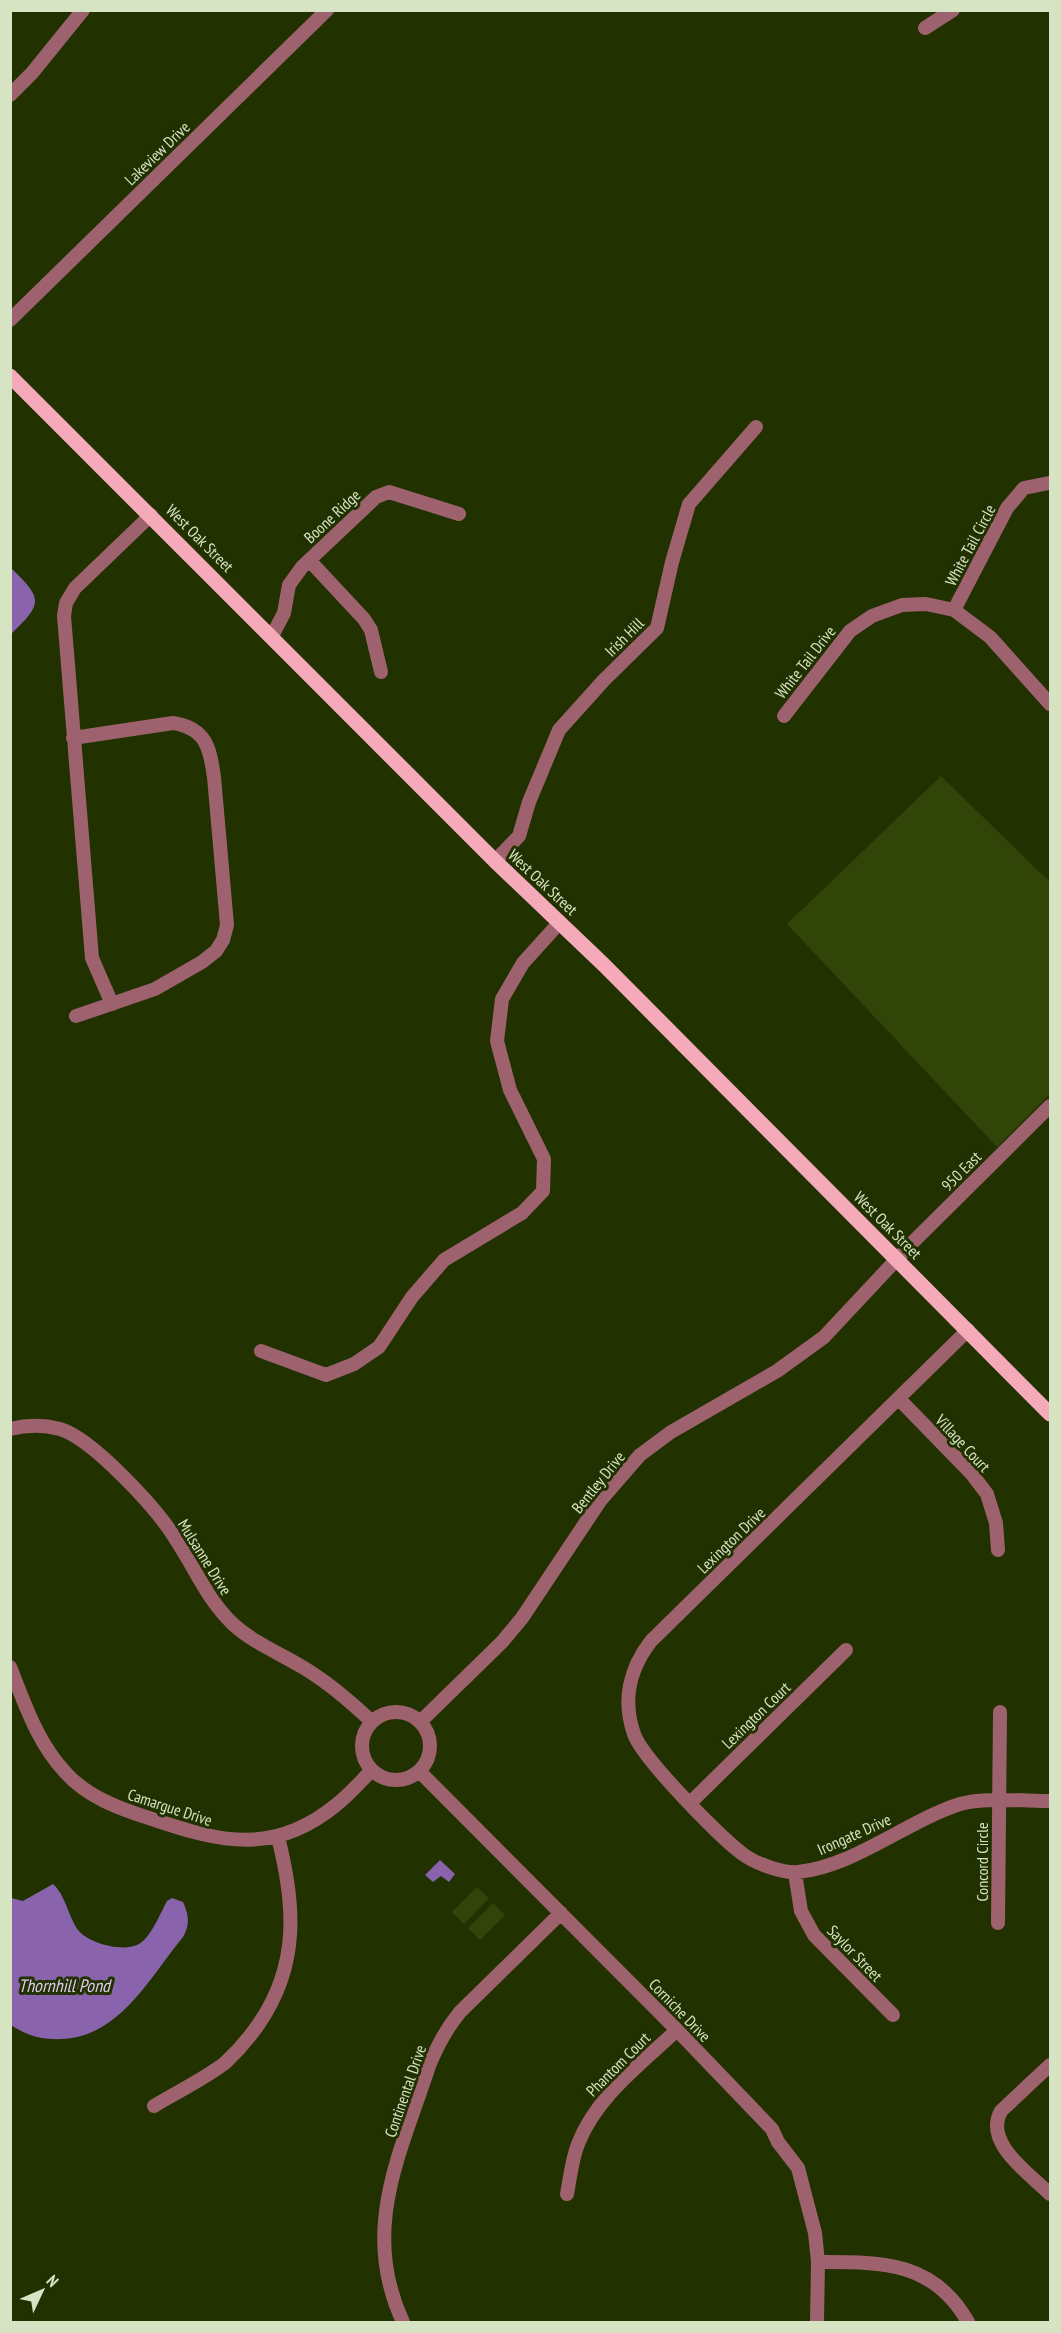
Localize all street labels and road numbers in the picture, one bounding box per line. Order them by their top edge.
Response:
street label: Lakeview Drive [120,117,194,189]
street label: Boone Ridge [300,485,364,547]
street label: West Oak Street [162,500,238,576]
street label: White Tail Circle [940,501,1000,589]
street label: Irish Hill [600,613,648,661]
street label: White Tail Drive [770,622,840,702]
street label: West Oak Street [504,845,582,920]
street label: 950 East [937,1147,985,1195]
street label: West Oak Street [850,1187,926,1263]
street label: Village Court [931,1409,995,1476]
street label: Bentley Drive [567,1447,629,1517]
street label: Lexington Drive [693,1503,769,1577]
street label: Mulsanne Drive [174,1515,236,1599]
street label: Lexington Court [717,1677,795,1753]
street label: Camargue Drive [125,1784,215,1830]
street label: Irongate Drive [814,1809,894,1859]
street label: Concord Circle [972,1822,992,1902]
street label: Saylor Street [823,1921,887,1986]
street label: Corniche Drive [645,1974,715,2046]
street label: Phantom Court [582,2027,655,2100]
street label: Continental Drive [380,2042,430,2140]

